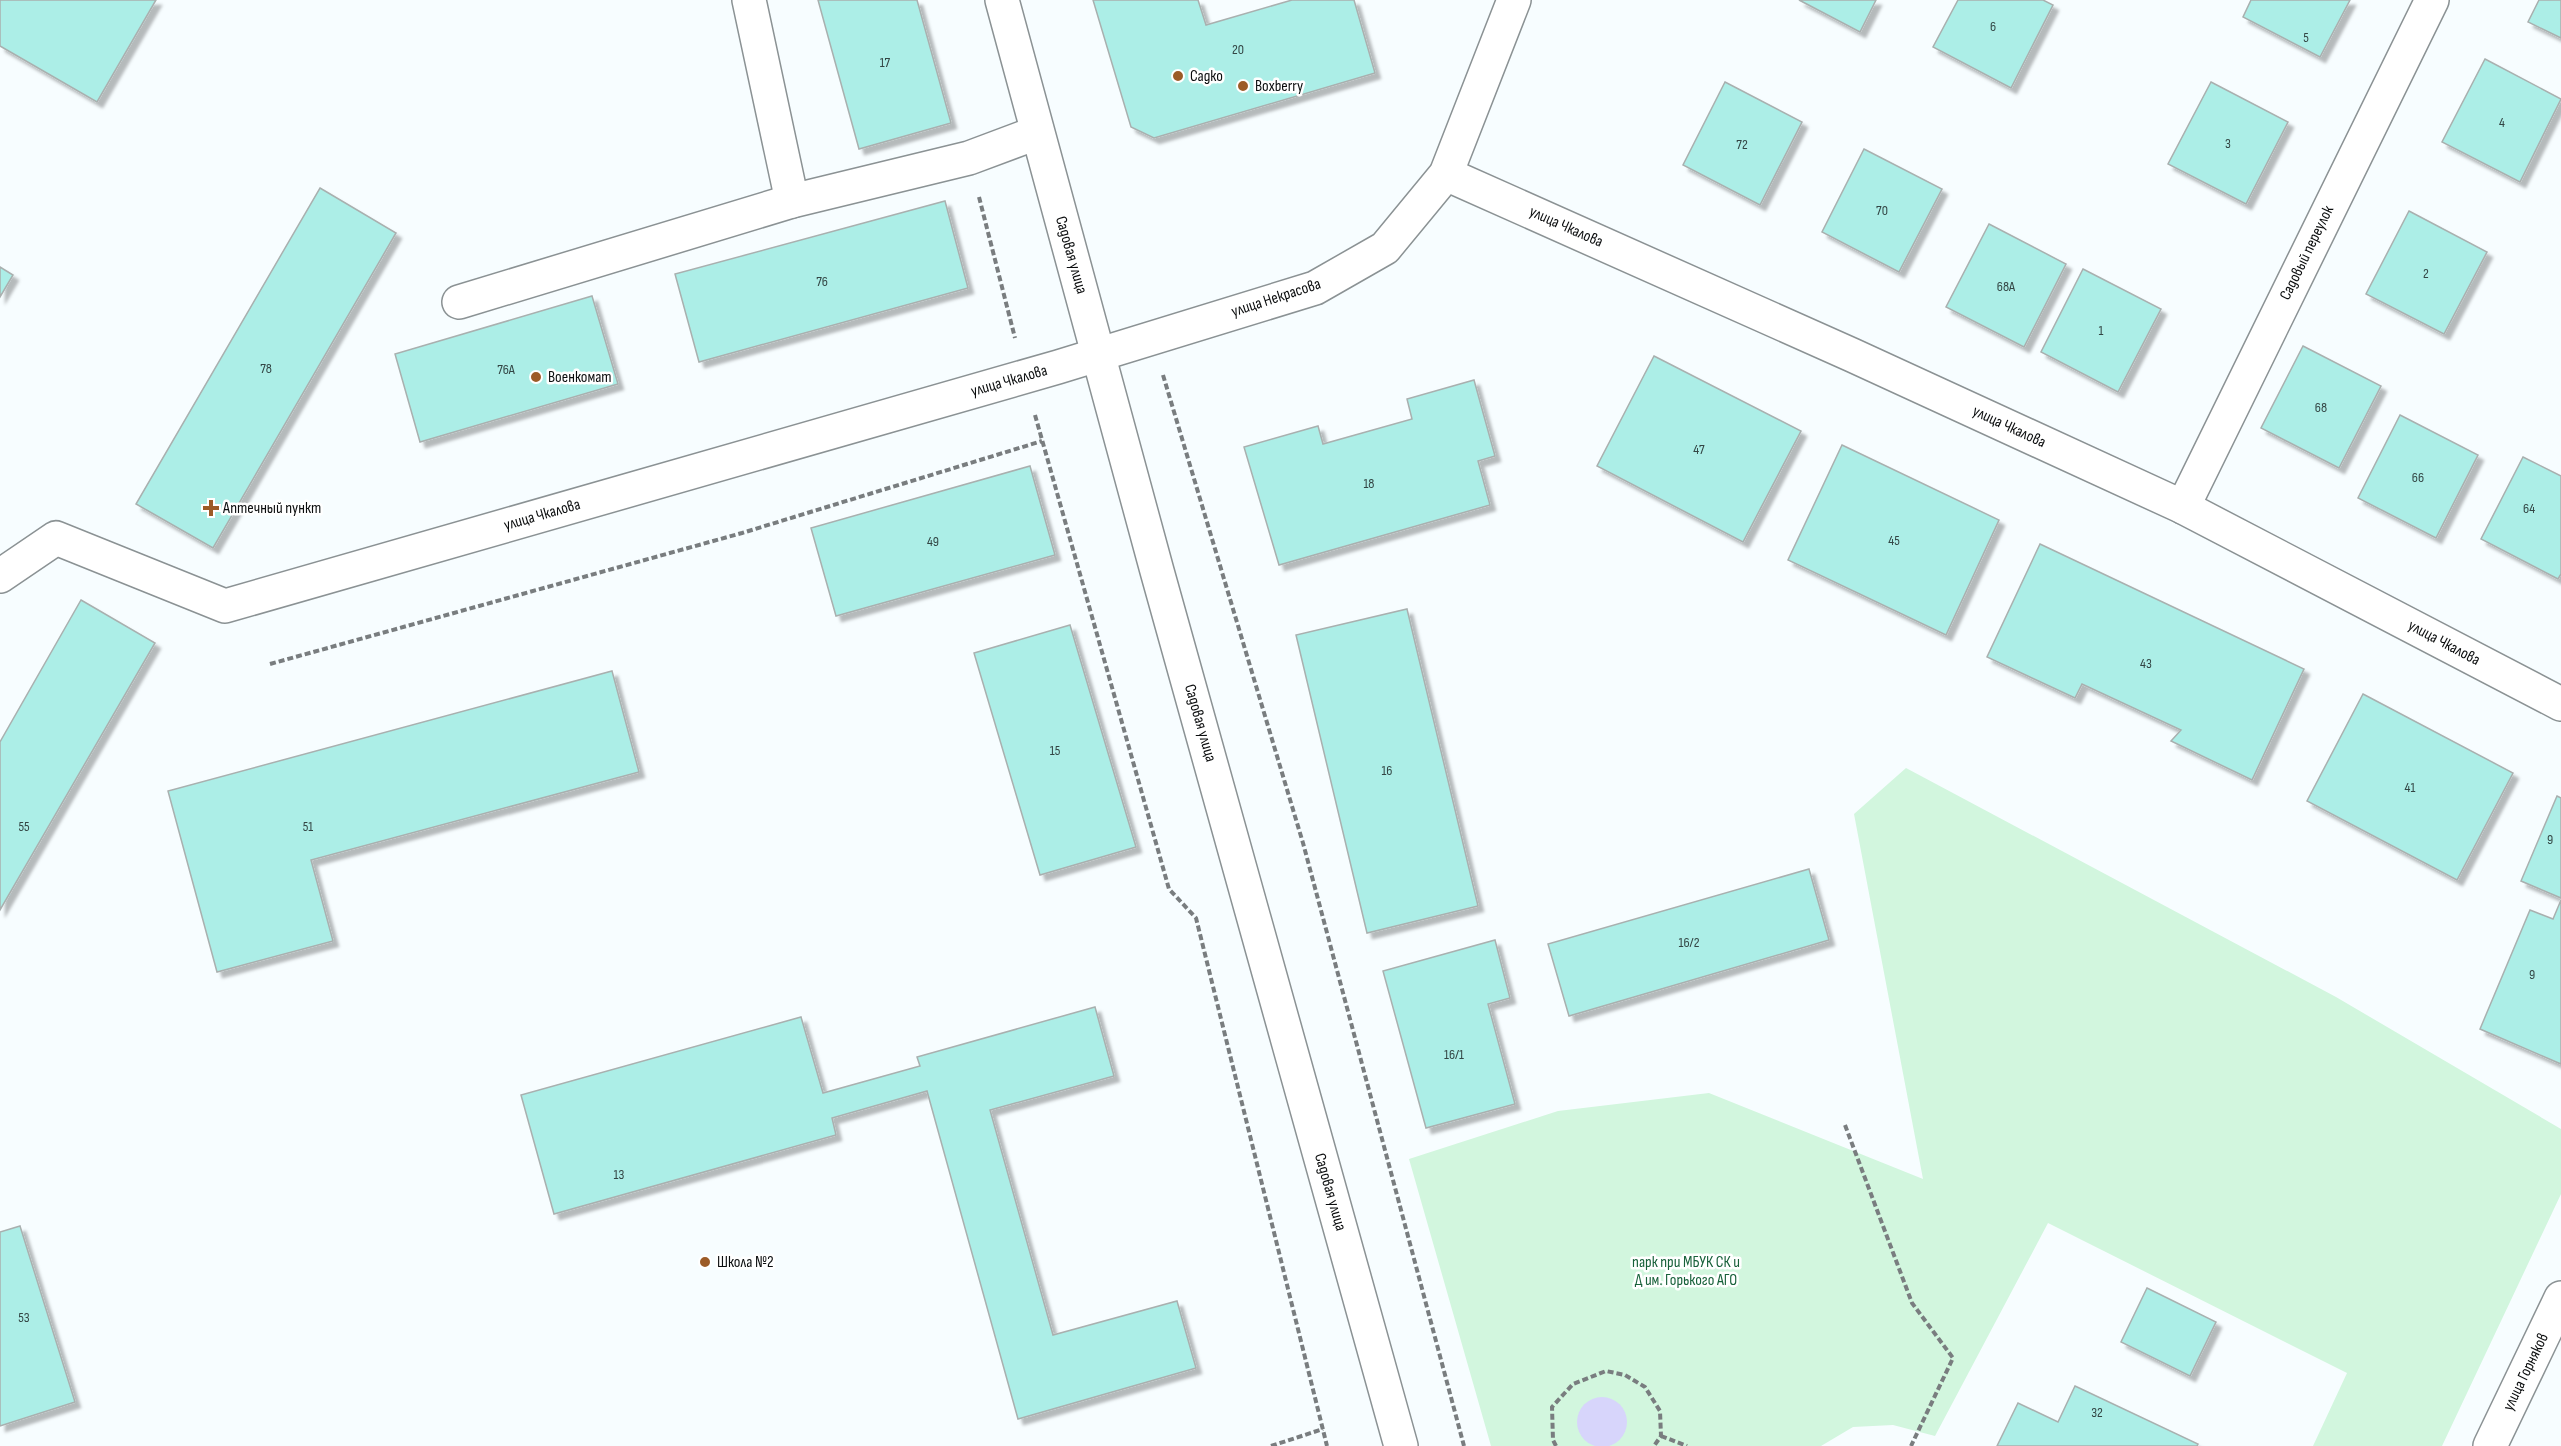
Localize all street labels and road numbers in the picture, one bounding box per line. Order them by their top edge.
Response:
street label: улица Чкалова [1526,202,1606,252]
street label: Садовый переулок [2276,202,2338,303]
street label: Садовая улица [1051,214,1091,296]
street label: улица Некрасова [1229,275,1323,321]
street label: улица Чкалова [969,361,1049,401]
street label: улица Чкалова [1969,402,2049,452]
street label: улица Чкалова [502,495,582,535]
street label: улица Чкалова [2405,616,2483,670]
street label: Садовая улица [1180,682,1220,764]
street label: Садовая улица [1310,1151,1350,1233]
street label: улица Горняков [2499,1330,2553,1414]

